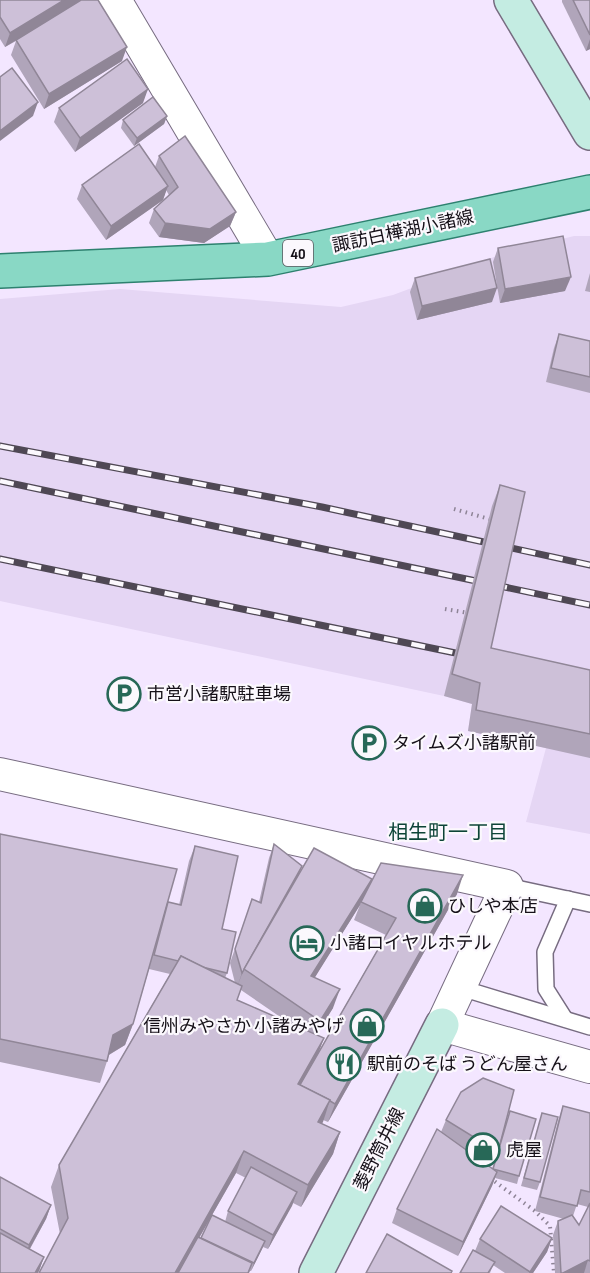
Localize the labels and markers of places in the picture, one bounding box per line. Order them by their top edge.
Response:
parking icon: 市営小諸駅駐車場 [106,676,142,712]
place label: 市営小諸駅駐車場 [147,684,291,705]
parking icon: タイムズ小諸駅前 [351,725,387,761]
place label: タイムズ小諸駅前 [392,733,536,754]
shop icon: ひしや本店 [407,888,443,924]
place label: ひしや本店 [448,896,538,917]
hotel icon: 小諸ロイヤルホテル [289,925,325,961]
place label: 小諸ロイヤルホテル [330,933,491,954]
shop icon: 信州みやさか 小諸みやげ [349,1008,385,1044]
place label: 信州みやさか 小諸みやげ [143,1016,344,1037]
restaurant icon: 駅前のそば うどん屋さん [326,1046,362,1082]
place label: 駅前のそば うどん屋さん [367,1054,568,1075]
shop icon: 虎屋 [465,1132,501,1168]
place label: 虎屋 [506,1140,542,1161]

